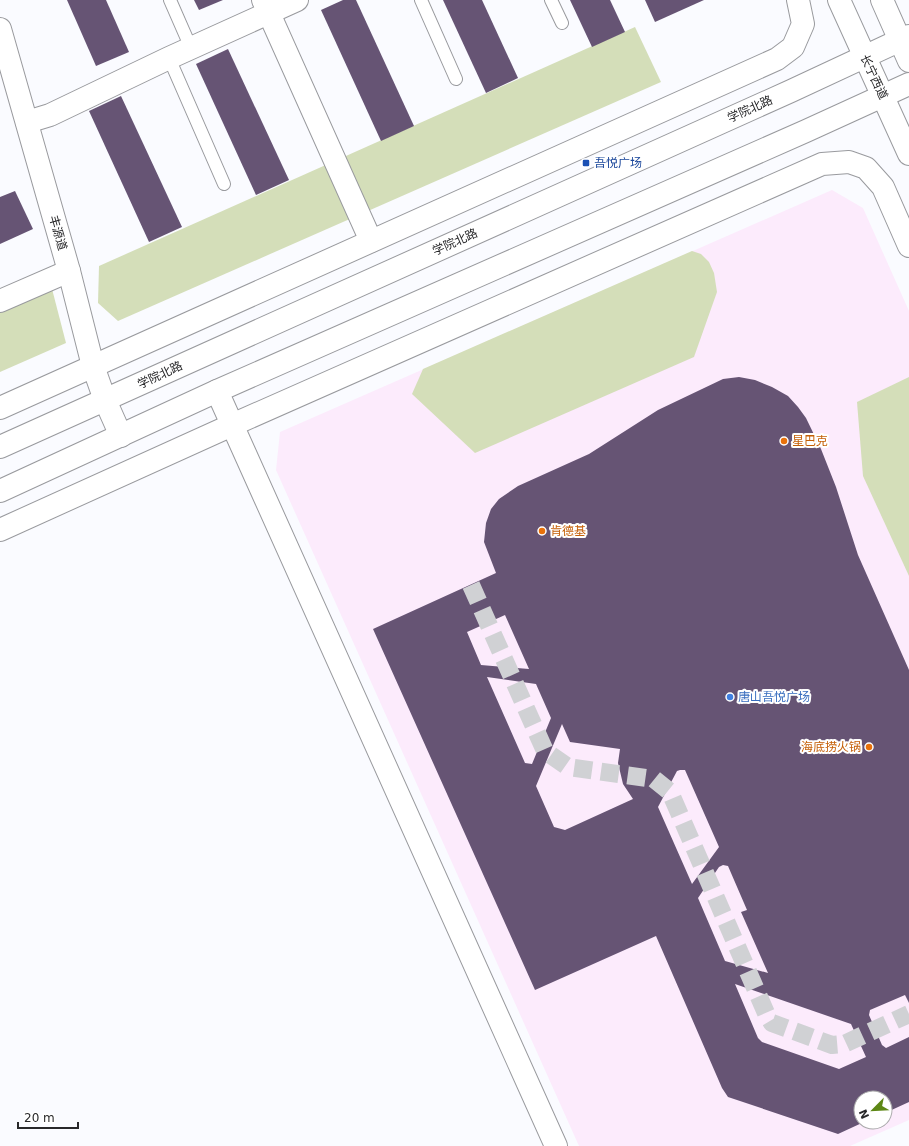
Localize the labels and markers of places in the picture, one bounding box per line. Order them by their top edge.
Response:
place label: 吾悦广场 [594,156,642,170]
marker: 吾悦广场 [581,158,591,168]
place label: 星巴克 [792,434,828,448]
marker: 星巴克 [779,436,789,446]
place label: 肯德基 [550,524,586,538]
marker: 肯德基 [537,526,547,536]
place label: 唐山吾悦广场 [738,690,810,704]
marker: 唐山吾悦广场 [725,692,735,702]
place label: 海底捞火锅 [801,740,861,754]
marker: 海底捞火锅 [864,742,874,752]

